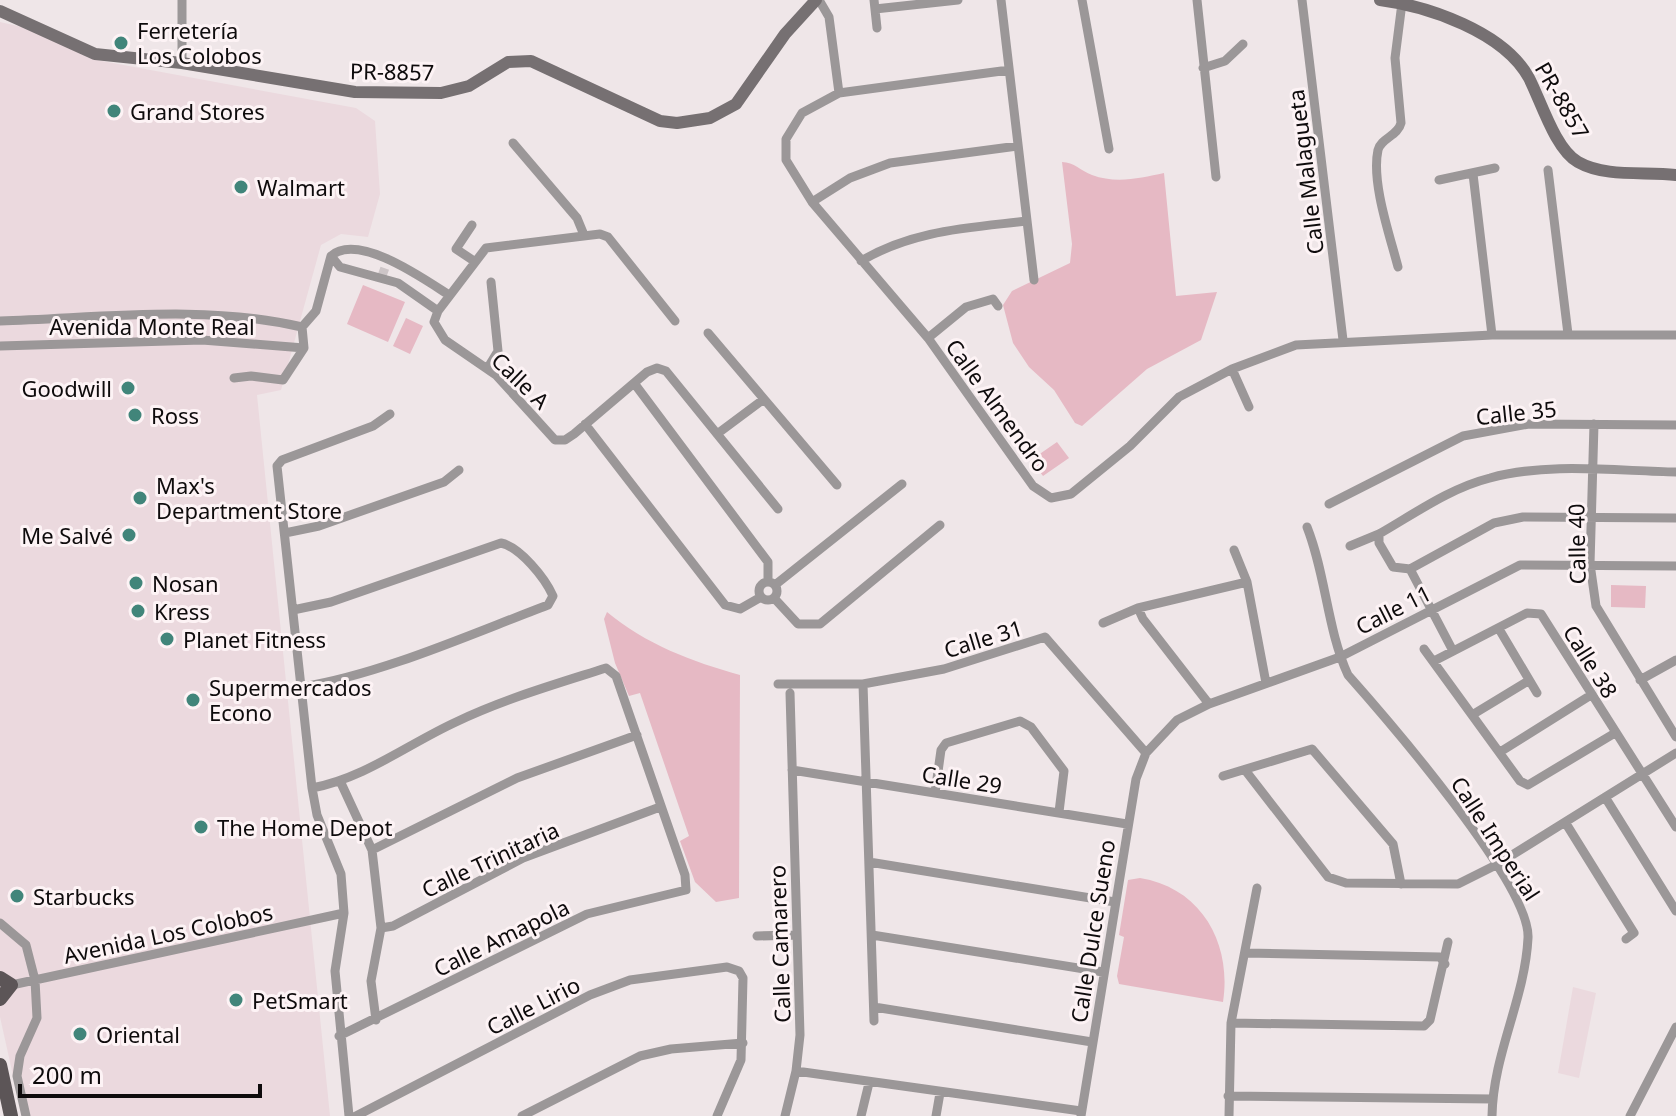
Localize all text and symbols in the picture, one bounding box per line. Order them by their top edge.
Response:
place label: Ferretería Los Colobos [137,15,262,70]
marker: Ferretería Los Colobos [112,34,130,52]
street label: PR-8857 [350,55,434,87]
street label: PR-8857 [1529,56,1597,144]
street label: Calle Malagueta [1280,88,1330,256]
place label: Grand Stores [130,96,265,126]
marker: Grand Stores [105,102,123,120]
place label: Walmart [257,172,345,202]
marker: Walmart [232,178,250,196]
street label: Avenida Monte Real [49,311,255,341]
street label: Calle Almendro [940,332,1056,478]
street label: Calle A [485,345,557,416]
place label: Goodwill [22,373,112,403]
marker: Goodwill [119,379,137,397]
street label: Calle 35 [1474,393,1558,431]
place label: Ross [151,400,199,430]
marker: Ross [126,406,144,424]
place label: Max's Department Store [156,470,342,525]
marker: Max's Department Store [131,489,149,507]
street label: Calle 40 [1560,503,1592,585]
place label: Me Salvé [21,520,113,550]
marker: Me Salvé [120,526,138,544]
place label: Nosan [152,568,219,598]
marker: Nosan [127,574,145,592]
street label: Calle 11 [1350,577,1436,641]
place label: Kress [154,596,210,626]
marker: Kress [129,602,147,620]
street label: Calle 31 [940,612,1026,664]
street label: Calle 38 [1557,619,1625,703]
place label: Planet Fitness [183,624,326,654]
marker: Planet Fitness [158,630,176,648]
place label: Supermercados Econo [209,672,372,727]
marker: Supermercados Econo [184,691,202,709]
street label: Calle 29 [920,758,1004,800]
street label: Calle Imperial [1445,770,1547,906]
place label: The Home Depot [217,812,393,842]
street label: Calle Trinitaria [416,814,564,904]
marker: The Home Depot [192,818,210,836]
street label: Calle Dulce Sueno [1063,837,1121,1025]
street label: Calle Camarero [761,865,797,1023]
place label: Starbucks [33,881,134,911]
marker: Starbucks [8,887,26,905]
street label: Calle Amapola [428,891,574,983]
street label: Avenida Los Colobos [61,896,275,970]
street label: Calle Lirio [481,969,585,1041]
place label: PetSmart [252,985,348,1015]
marker: PetSmart [227,991,245,1009]
place label: Oriental [96,1019,180,1049]
marker: Oriental [71,1025,89,1043]
scale bar [20,1048,260,1098]
text: 200 m [32,1058,102,1091]

